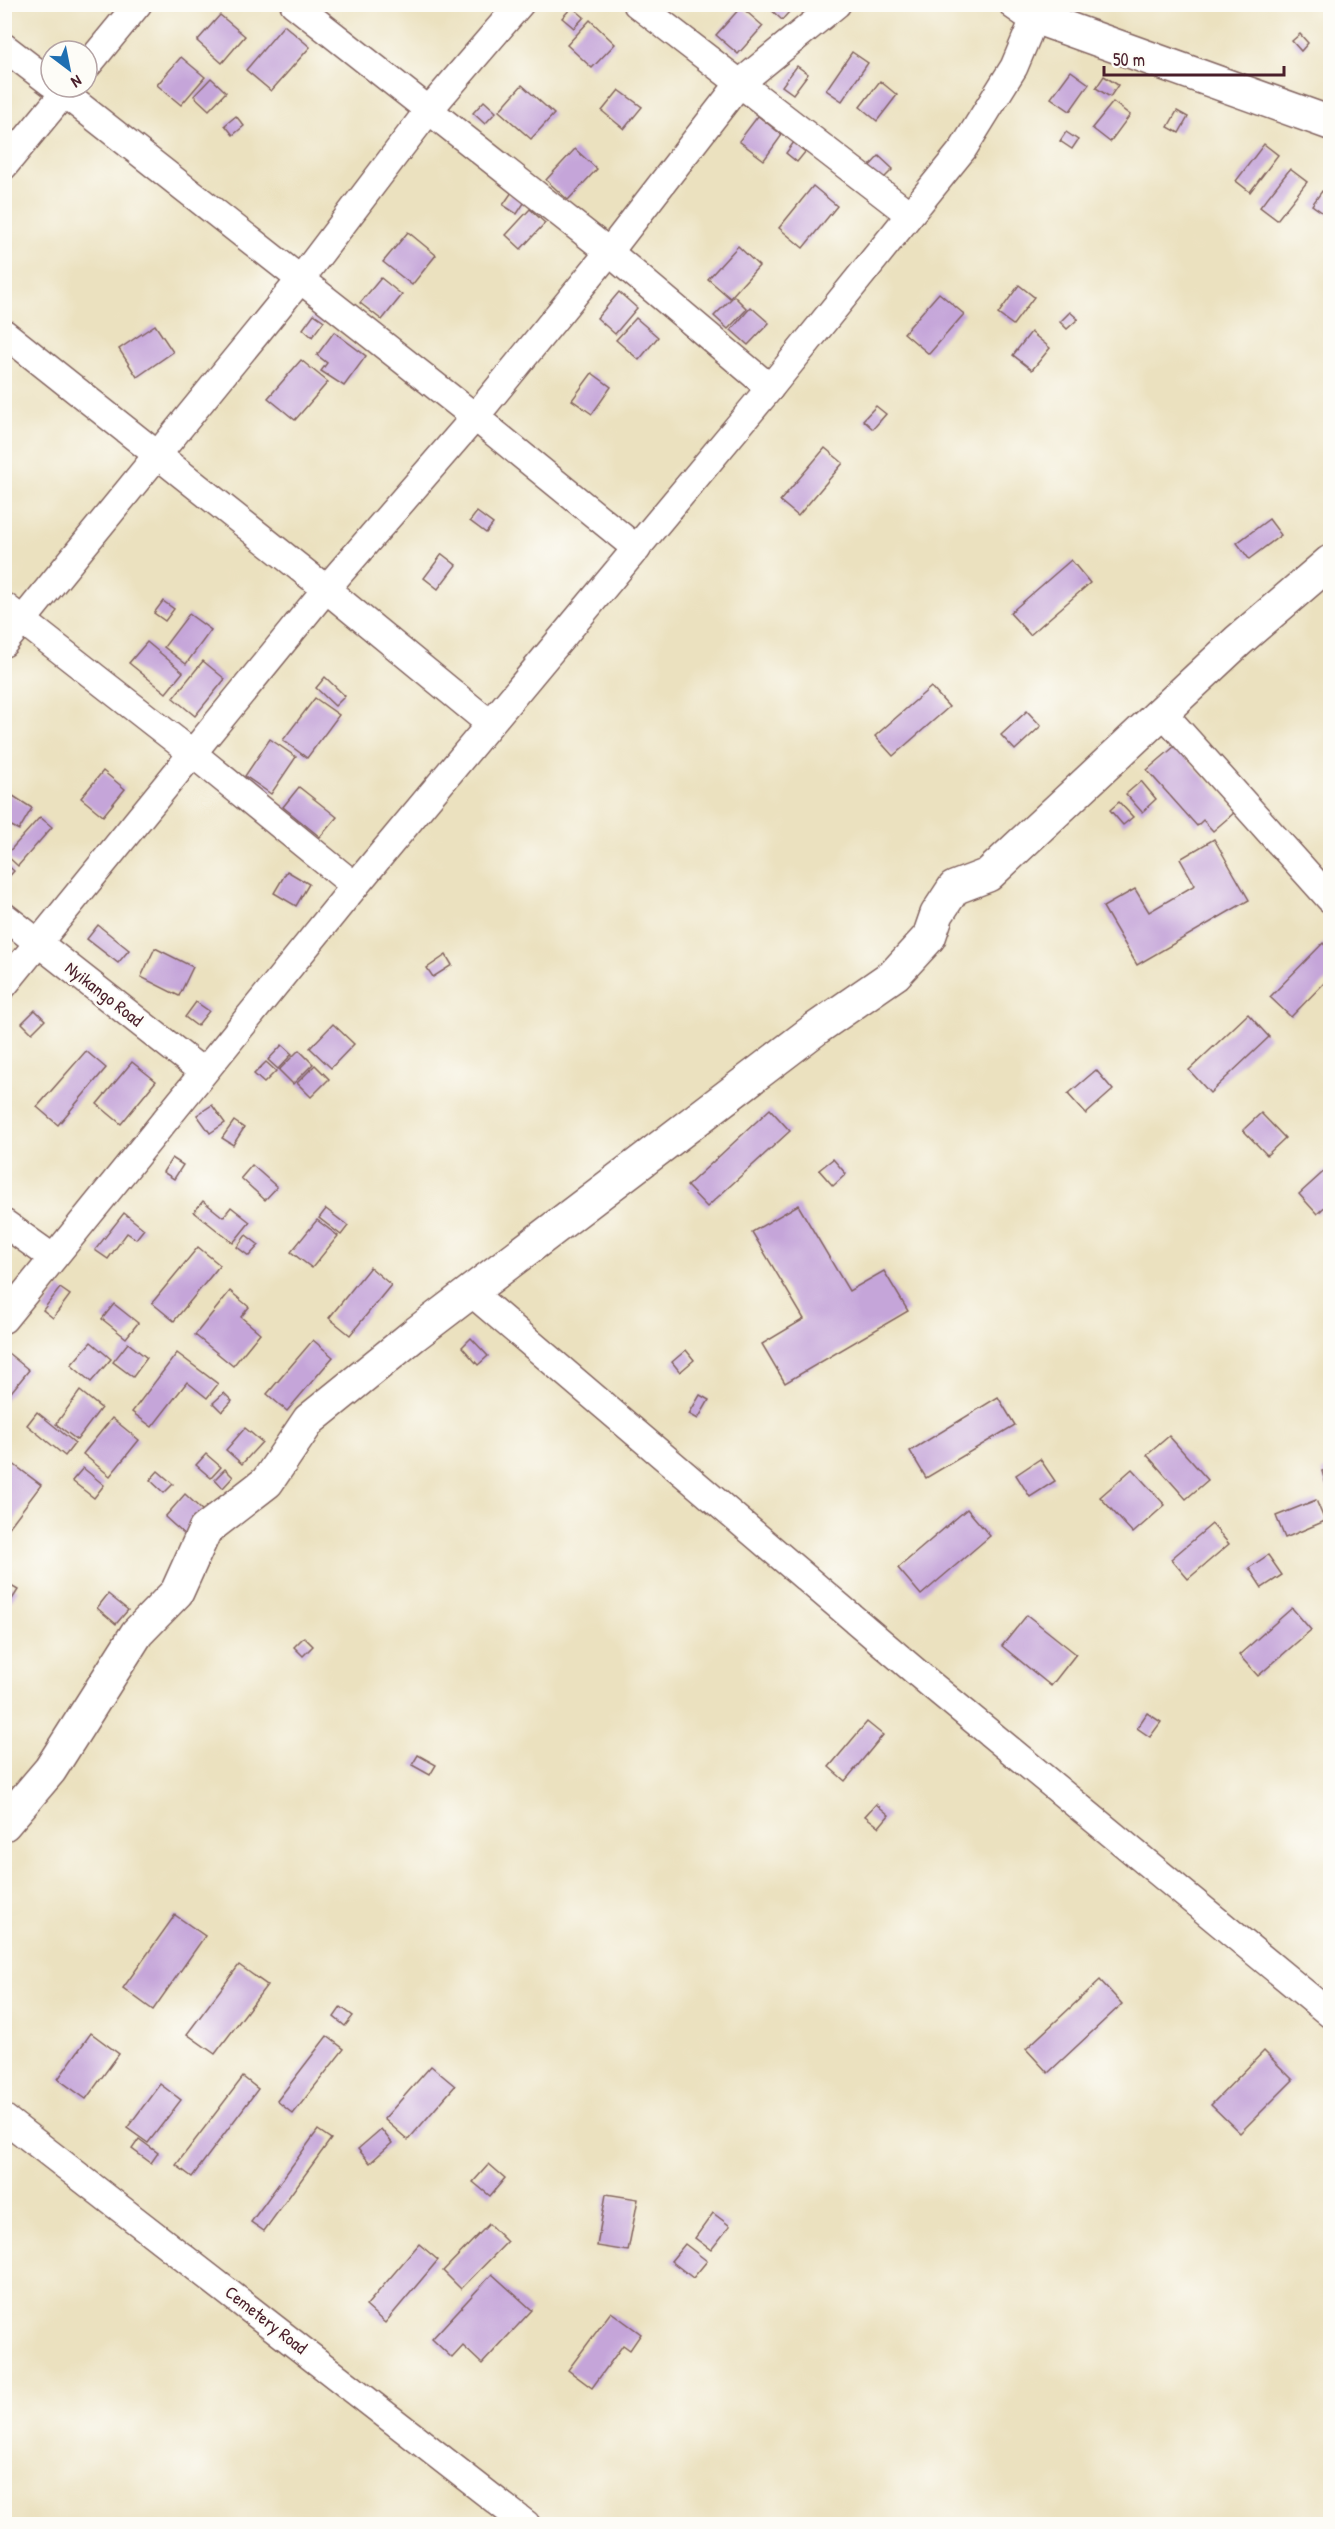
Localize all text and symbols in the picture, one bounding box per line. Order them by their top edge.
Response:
north arrow [39,39,99,99]
scale bar [1104,39,1284,77]
text: 50 m [1113,47,1145,72]
text: N [67,70,86,94]
street label: Nyikango Road [60,955,149,1032]
street label: Cemetery Road [220,2280,313,2360]

